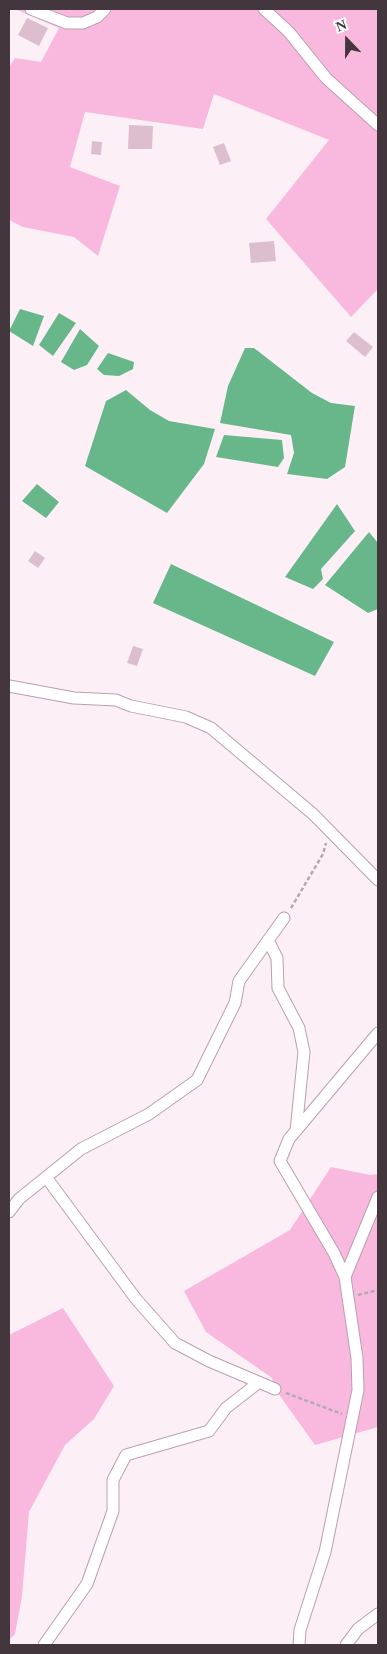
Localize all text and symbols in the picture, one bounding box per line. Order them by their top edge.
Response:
north arrow [322,15,372,65]
text: N [334,17,349,34]

